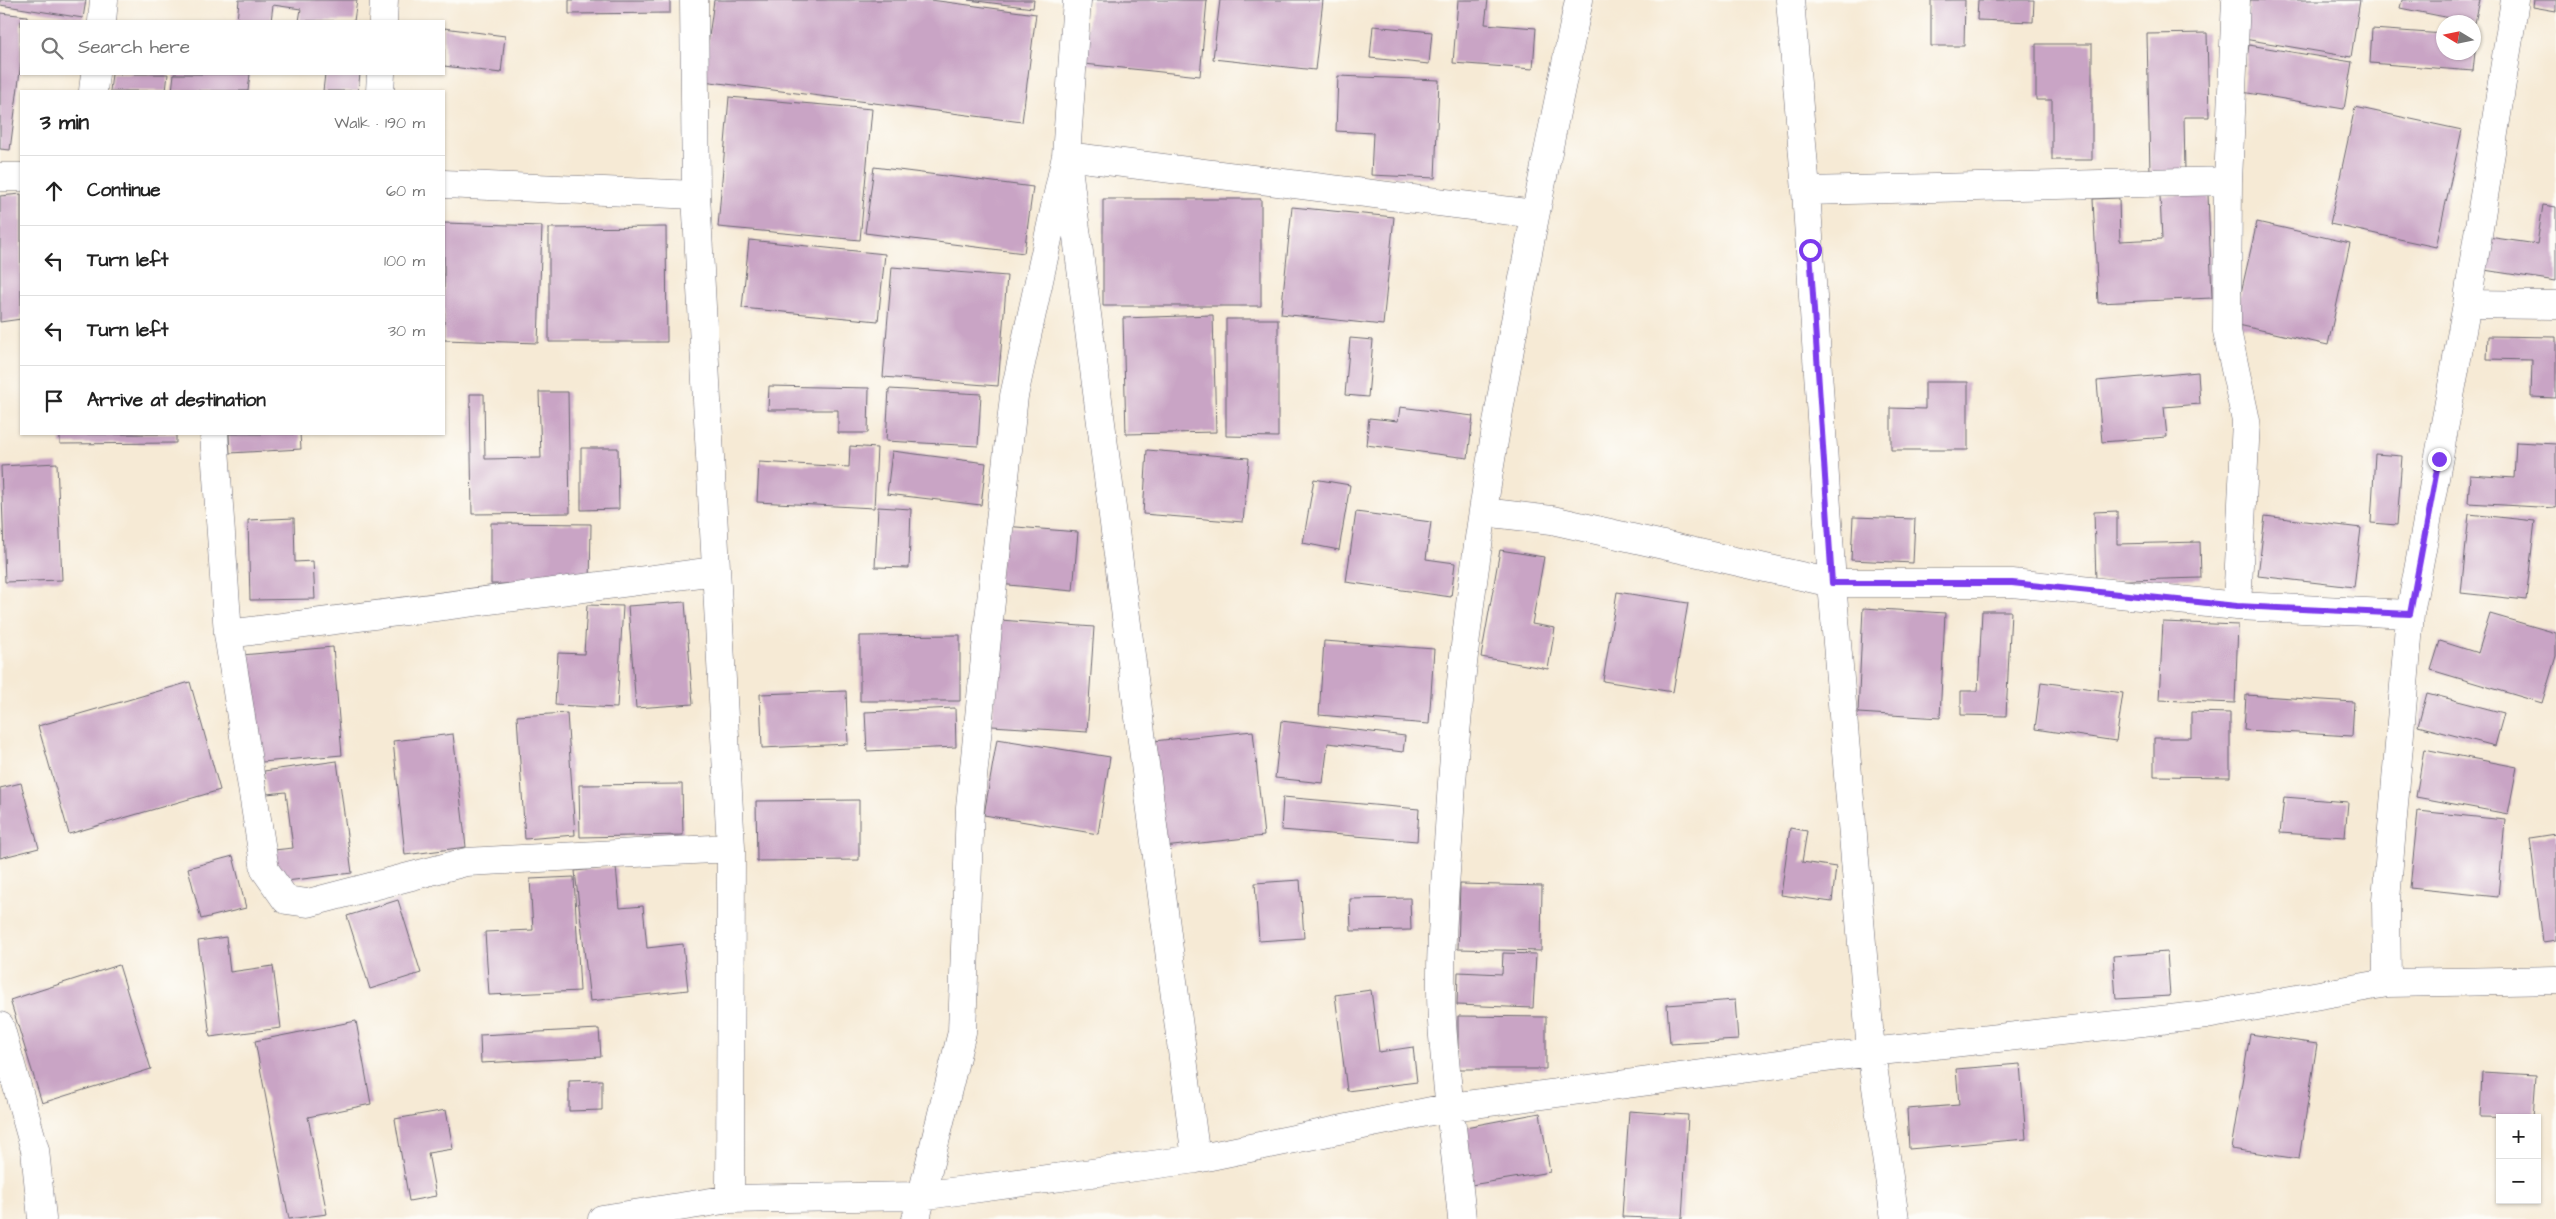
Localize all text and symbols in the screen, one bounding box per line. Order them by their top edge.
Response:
north arrow [2436,15,2481,60]
search box [20,20,445,75]
icon: search [38,34,66,62]
text: Search here [78,34,190,61]
text: 3 min [40,108,89,137]
text: Walk · 190 m [334,112,425,134]
icon: ahead [40,177,68,205]
text: Continue [87,177,161,204]
text: 60 m [386,180,425,202]
route start [1799,239,1822,262]
icon: left [40,247,68,275]
text: Turn left [87,247,168,274]
text: 100 m [384,250,425,272]
icon: left [40,317,68,345]
text: Turn left [87,317,168,344]
text: 30 m [388,320,425,342]
icon: arrive [40,387,68,415]
text: Arrive at destination [87,387,266,414]
route end [2428,448,2451,471]
map controls [2496,1114,2541,1204]
button: + [2496,1114,2541,1159]
button: − [2496,1159,2541,1204]

